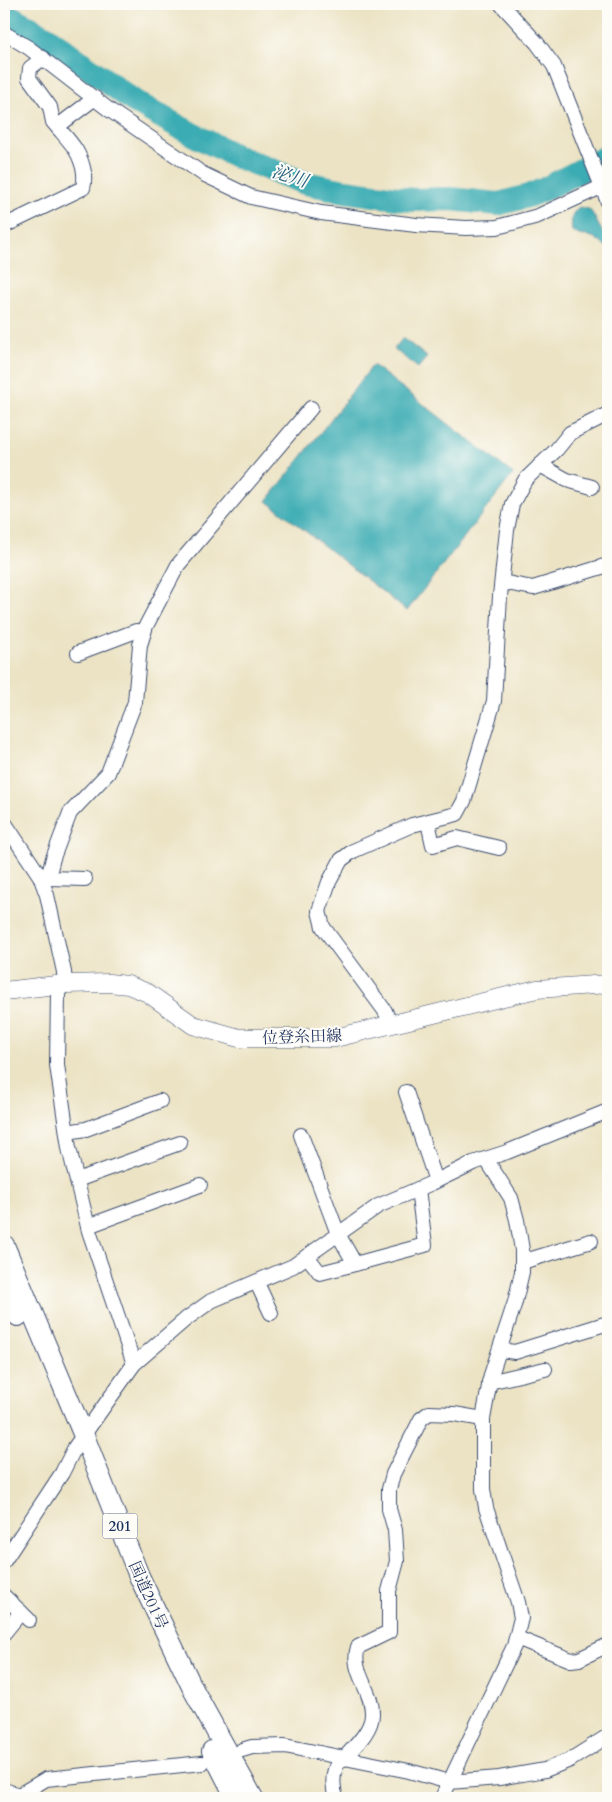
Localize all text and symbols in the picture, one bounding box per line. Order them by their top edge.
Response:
water label: 泌川 [269,159,313,195]
street label: 位登糸田線 [262,1025,342,1049]
road number: 201 [102,1514,138,1538]
street label: 国道201号 [123,1558,173,1633]

